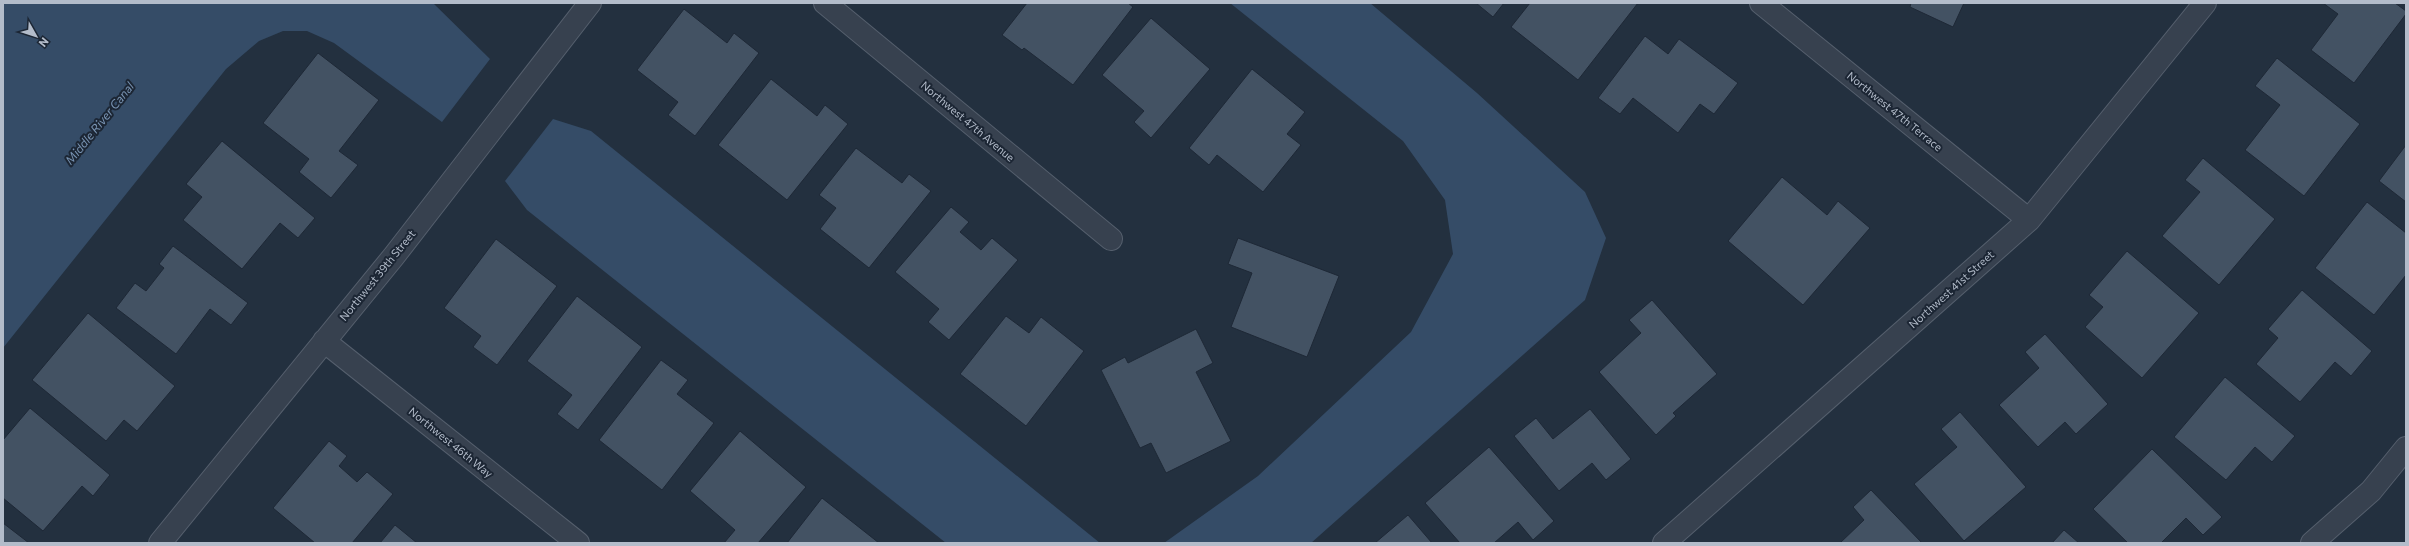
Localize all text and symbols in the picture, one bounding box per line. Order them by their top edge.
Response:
north arrow [16,16,56,56]
text: N [37,35,52,50]
street label: Northwest 47th Terrace [1845,69,1945,154]
water label: Middle River Canal [62,78,137,167]
street label: Northwest 47th Avenue [919,78,1017,164]
street label: Northwest 39th Street [336,227,418,323]
street label: Northwest 41st Street [1906,247,1996,331]
street label: Northwest 46th Way [406,404,496,480]

